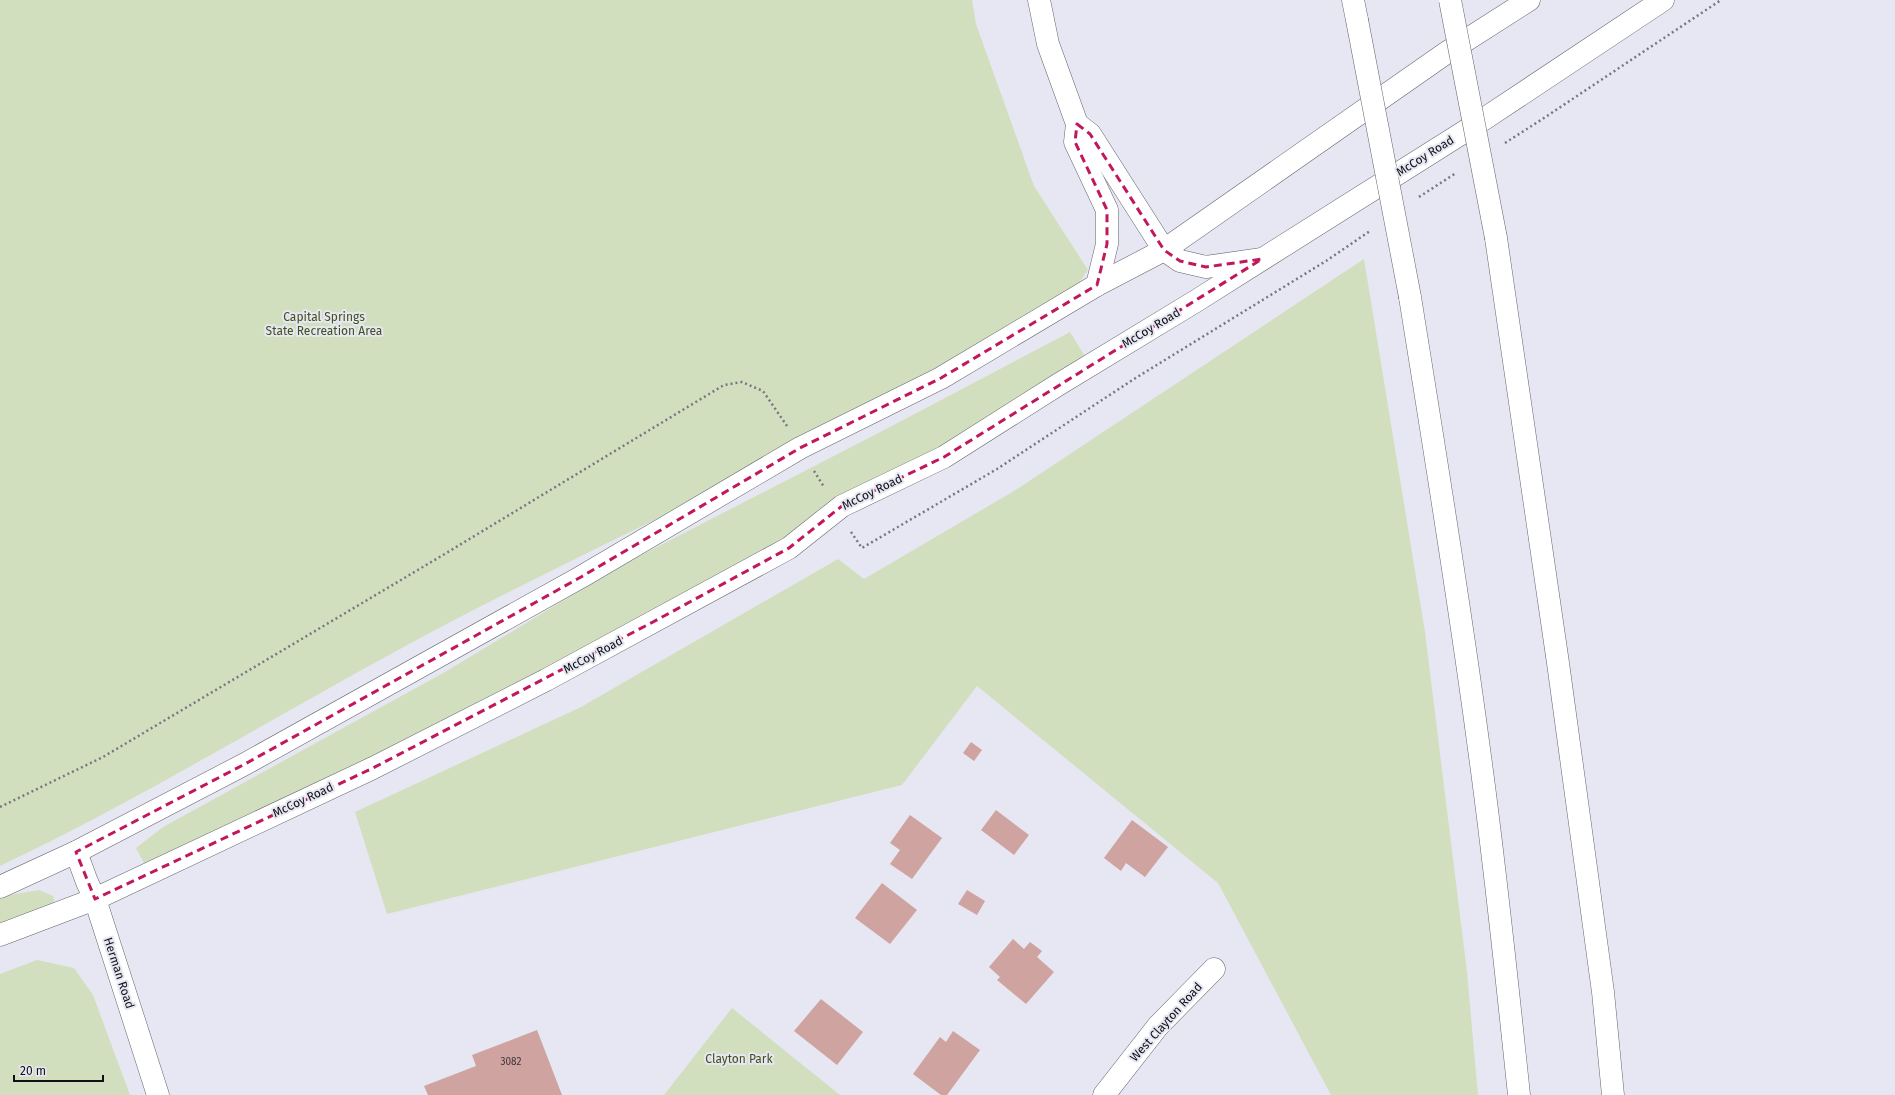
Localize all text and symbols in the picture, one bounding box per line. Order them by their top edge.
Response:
street label: McCoy Road [1394,133,1456,179]
street label: McCoy Road [1119,305,1183,351]
park label: Capital Springs State Recreation Area [266,310,382,338]
street label: McCoy Road [840,471,904,513]
street label: McCoy Road [561,633,625,677]
street label: McCoy Road [270,780,336,820]
street label: Herman Road [101,936,137,1010]
street label: West Clayton Road [1127,980,1205,1064]
park label: Clayton Park [705,1052,774,1066]
house number: 3082 [501,1056,522,1068]
scale bar [14,1057,103,1083]
text: 20 m [20,1064,46,1078]

